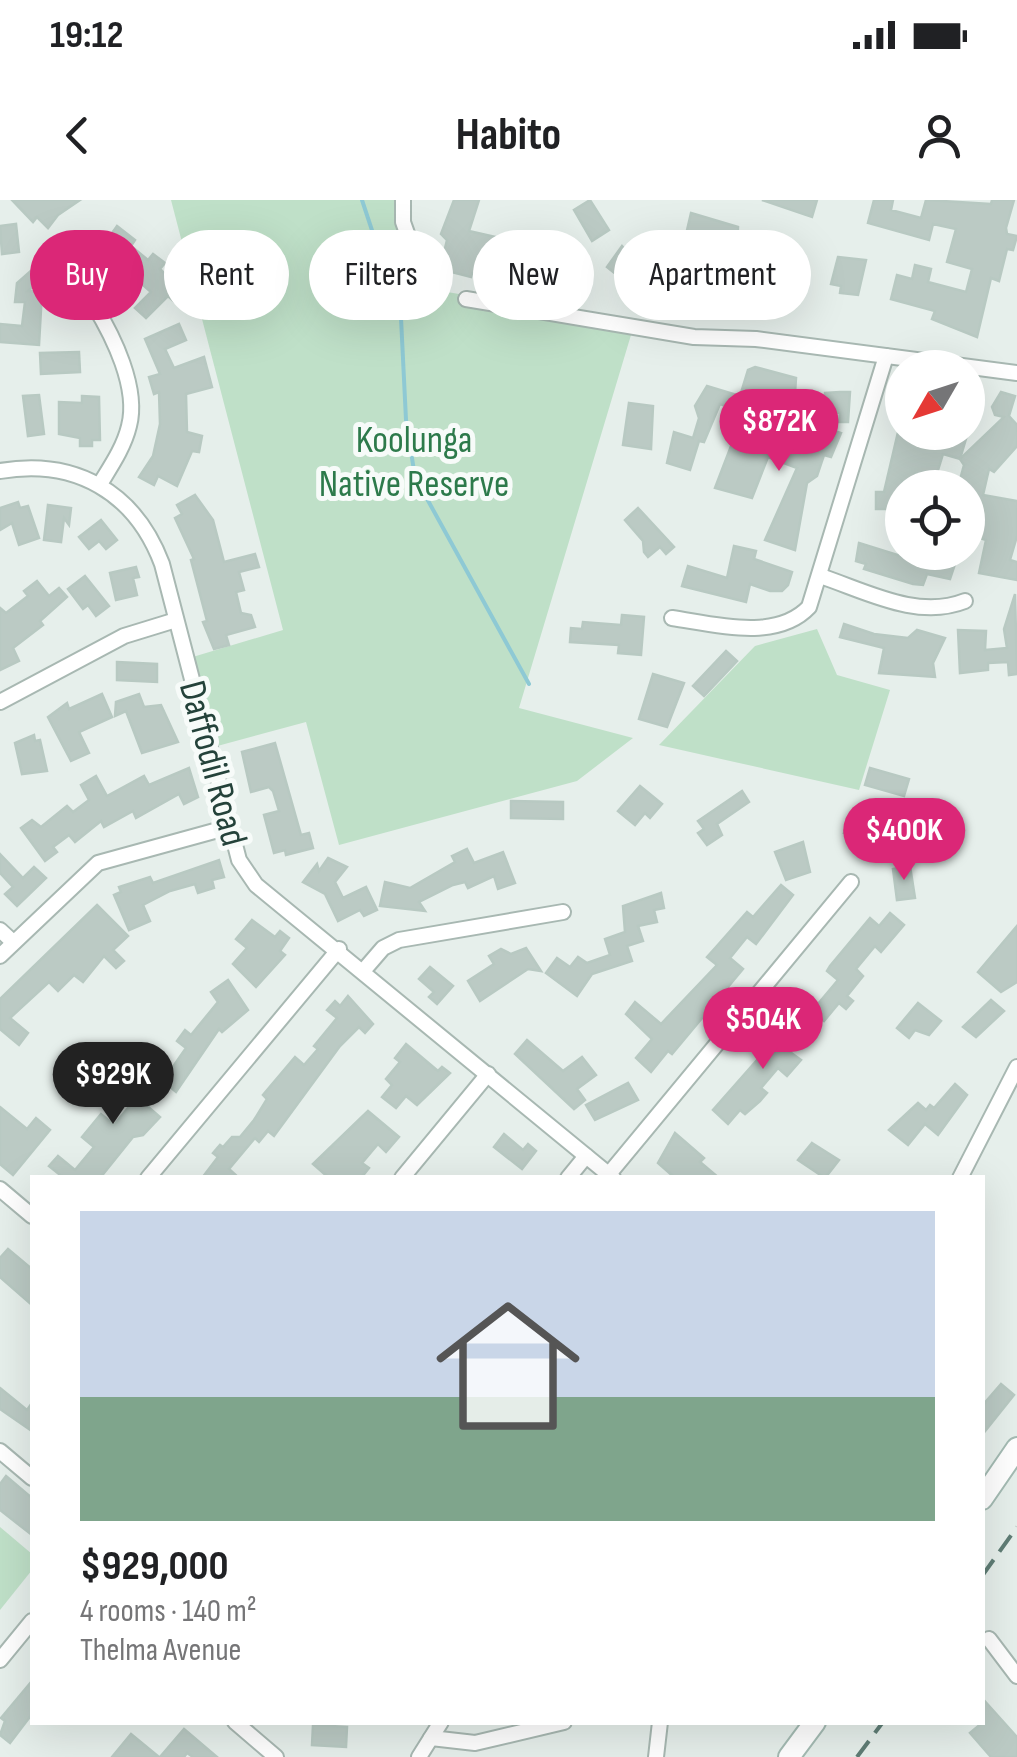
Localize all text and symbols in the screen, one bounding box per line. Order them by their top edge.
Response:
text: 19:12 [50,13,123,58]
icon: back [50,108,105,163]
text: Habito [456,108,561,163]
icon: person [912,108,967,163]
chip: Buy [30,230,144,320]
chip: Rent [164,230,289,320]
chip: Filters [309,230,453,320]
chip: New [473,230,594,320]
chip: Apartment [614,230,811,320]
north arrow [885,350,985,450]
map controls [885,350,985,570]
pin: $872K [709,389,849,474]
text: $872K [741,402,817,441]
park label: Koolunga Native Reserve [319,418,509,507]
button: locate [885,470,985,570]
street label: Daffodil Road [169,676,256,851]
pin: $400K [834,798,974,883]
text: $400K [865,811,943,850]
pin: $504K [693,987,833,1072]
text: $504K [725,1000,801,1039]
pin: $929K [43,1042,183,1127]
text: $929K [75,1055,151,1094]
icon: home [418,1276,598,1456]
text: $929,000 [80,1541,229,1592]
text: 4 rooms · 140 m² [80,1592,257,1631]
text: Thelma Avenue [80,1631,241,1670]

